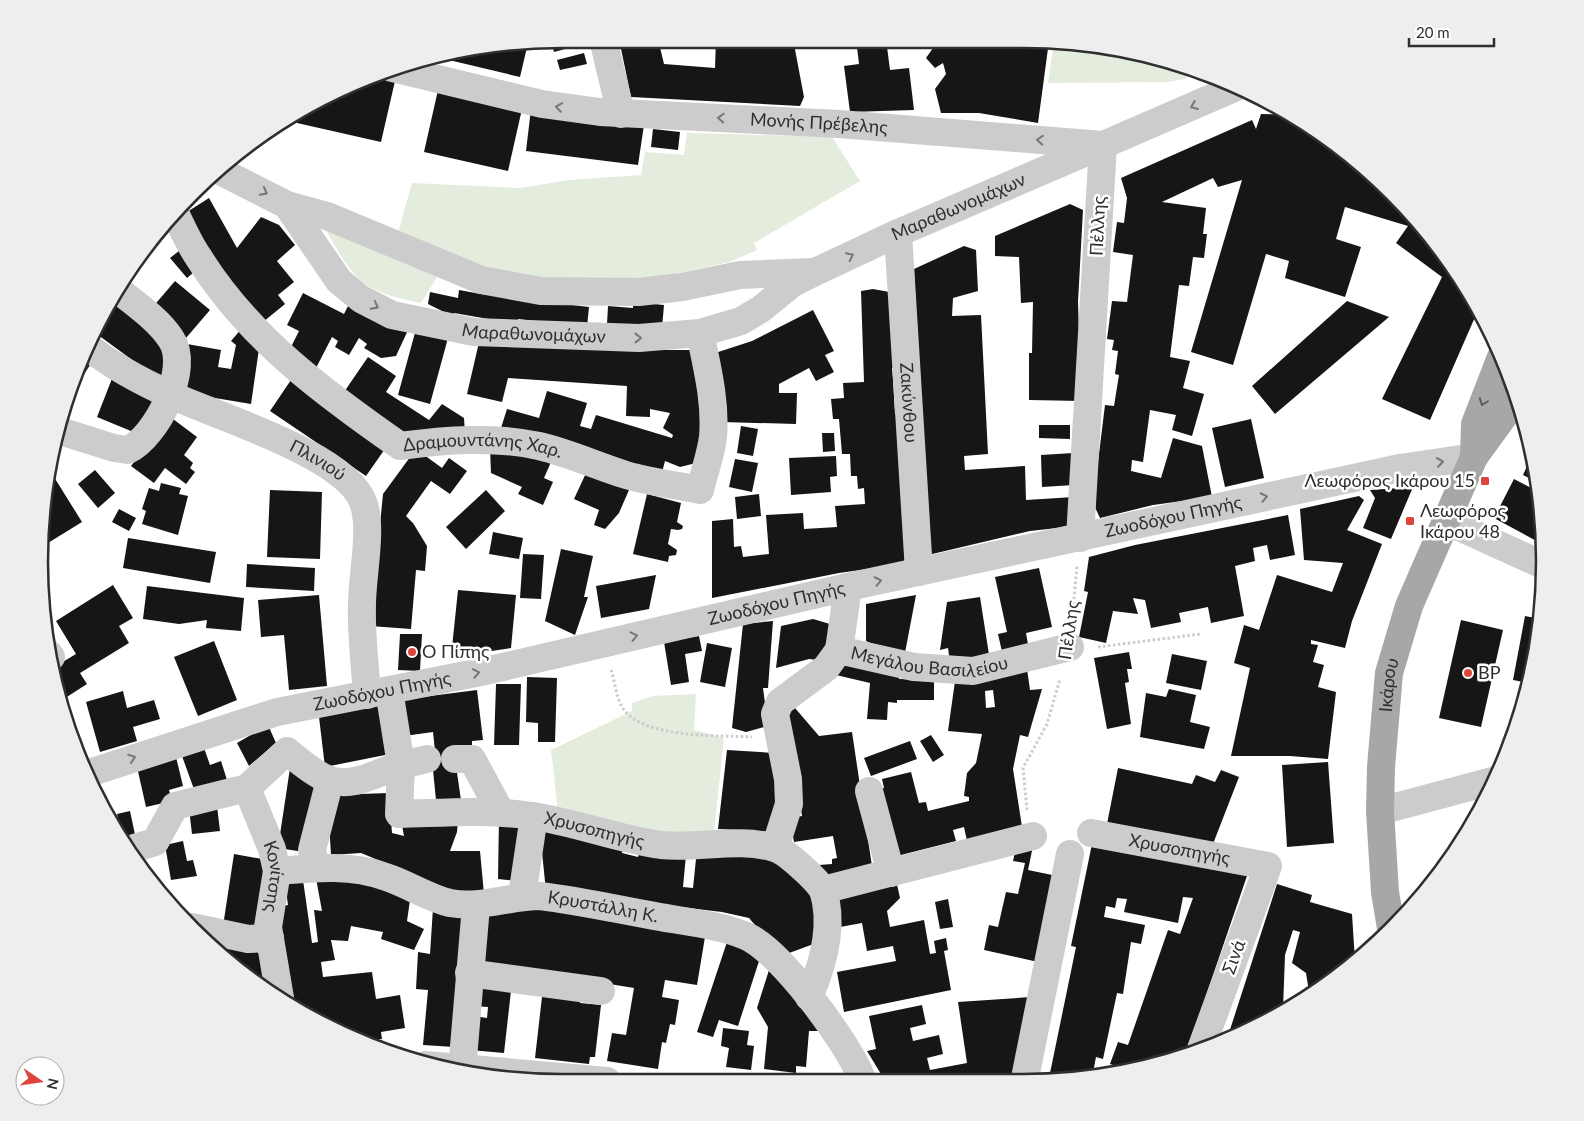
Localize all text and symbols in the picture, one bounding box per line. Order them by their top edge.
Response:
scale bar [1409,15,1494,47]
text: 20 m [1416,23,1450,41]
one-way arrow [1191,100,1199,110]
one-way arrow [555,102,563,112]
street label: Μονής Πρέβελης [750,108,889,138]
one-way arrow [717,113,725,124]
one-way arrow [1036,135,1044,146]
street label: Μαραθωνομάχων [888,168,1029,245]
one-way arrow [259,186,268,196]
street label: Πέλλης [1084,195,1110,256]
one-way arrow [845,252,854,262]
one-way arrow [369,300,378,310]
street label: Μαραθωνομάχων [460,318,606,347]
one-way arrow [634,333,642,343]
street label: Ζακύνθου [896,362,923,443]
one-way arrow [1479,397,1489,406]
street label: Δραμουντάνης Χαρ. [402,428,566,462]
street label: Πλινιού [286,434,351,485]
one-way arrow [1436,457,1445,467]
place label: Λεωφόρος Ικάρου 15 [1304,469,1475,491]
marker: Λεωφόρος Ικάρου 15 [1479,475,1491,487]
street label: Ζωοδόχου Πηγής [1102,490,1244,541]
one-way arrow [1260,493,1268,503]
place label: Λεωφόρος Ικάρου 48 [1420,499,1507,542]
marker: Λεωφόρος Ικάρου 48 [1404,515,1416,527]
street label: Ζωοδόχου Πηγής [706,576,847,629]
one-way arrow [874,576,883,587]
street label: Πέλλης [1053,598,1083,661]
one-way arrow [630,631,639,642]
place label: Ο Πίπης [422,640,490,662]
street label: Μεγάλου Βασιλείου [849,641,1010,681]
marker: Ο Πίπης [406,646,418,658]
street label: Ικάρου [1374,655,1403,713]
place label: BP [1478,661,1501,683]
street label: Ζωοδόχου Πηγής [311,666,453,715]
marker: BP [1462,667,1474,679]
one-way arrow [472,668,481,679]
one-way arrow [127,754,136,764]
street label: Χρυσοπηγής [542,806,647,852]
street label: Χρυσοπηγής [1127,828,1233,869]
street label: Κονίτσης [260,837,289,915]
street label: Κρυστάλλη Κ. [547,885,660,927]
street label: Σινά [1217,936,1249,977]
north arrow [15,1056,65,1106]
text: N [44,1077,63,1091]

